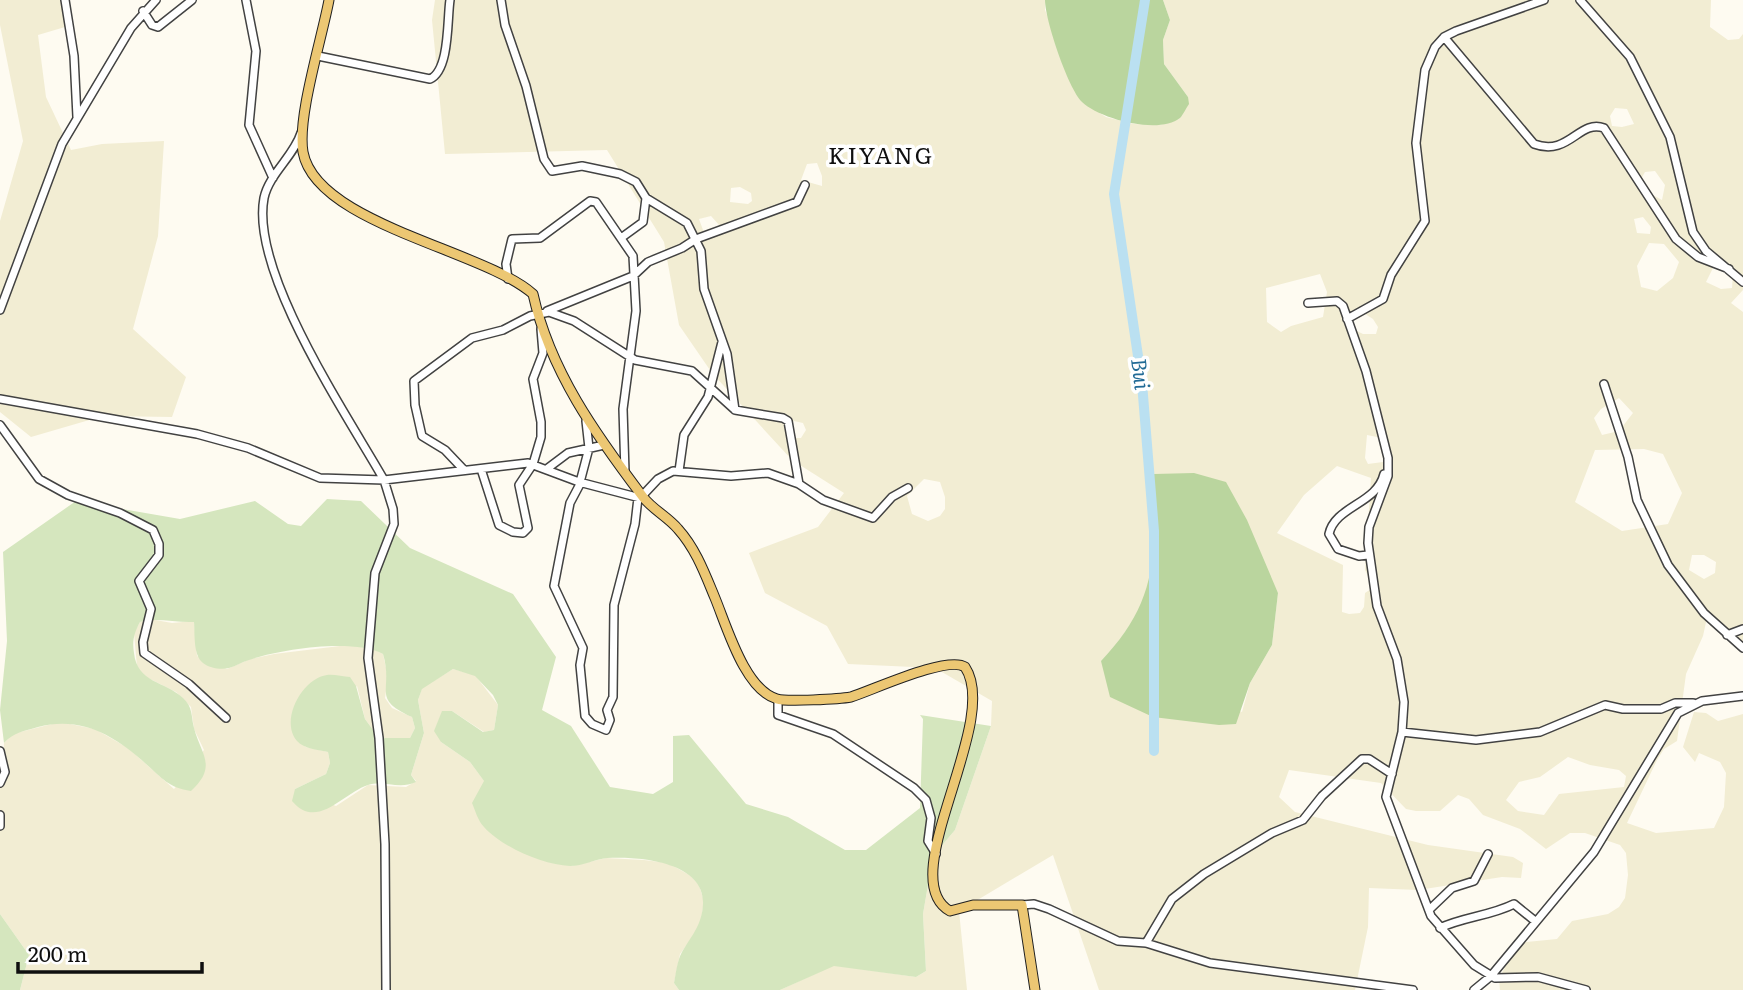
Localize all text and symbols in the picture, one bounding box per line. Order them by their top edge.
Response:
district label: KIYANG [828,137,934,171]
water label: Bui [1125,356,1160,392]
scale bar [18,930,201,974]
text: 200 m [28,937,88,968]

